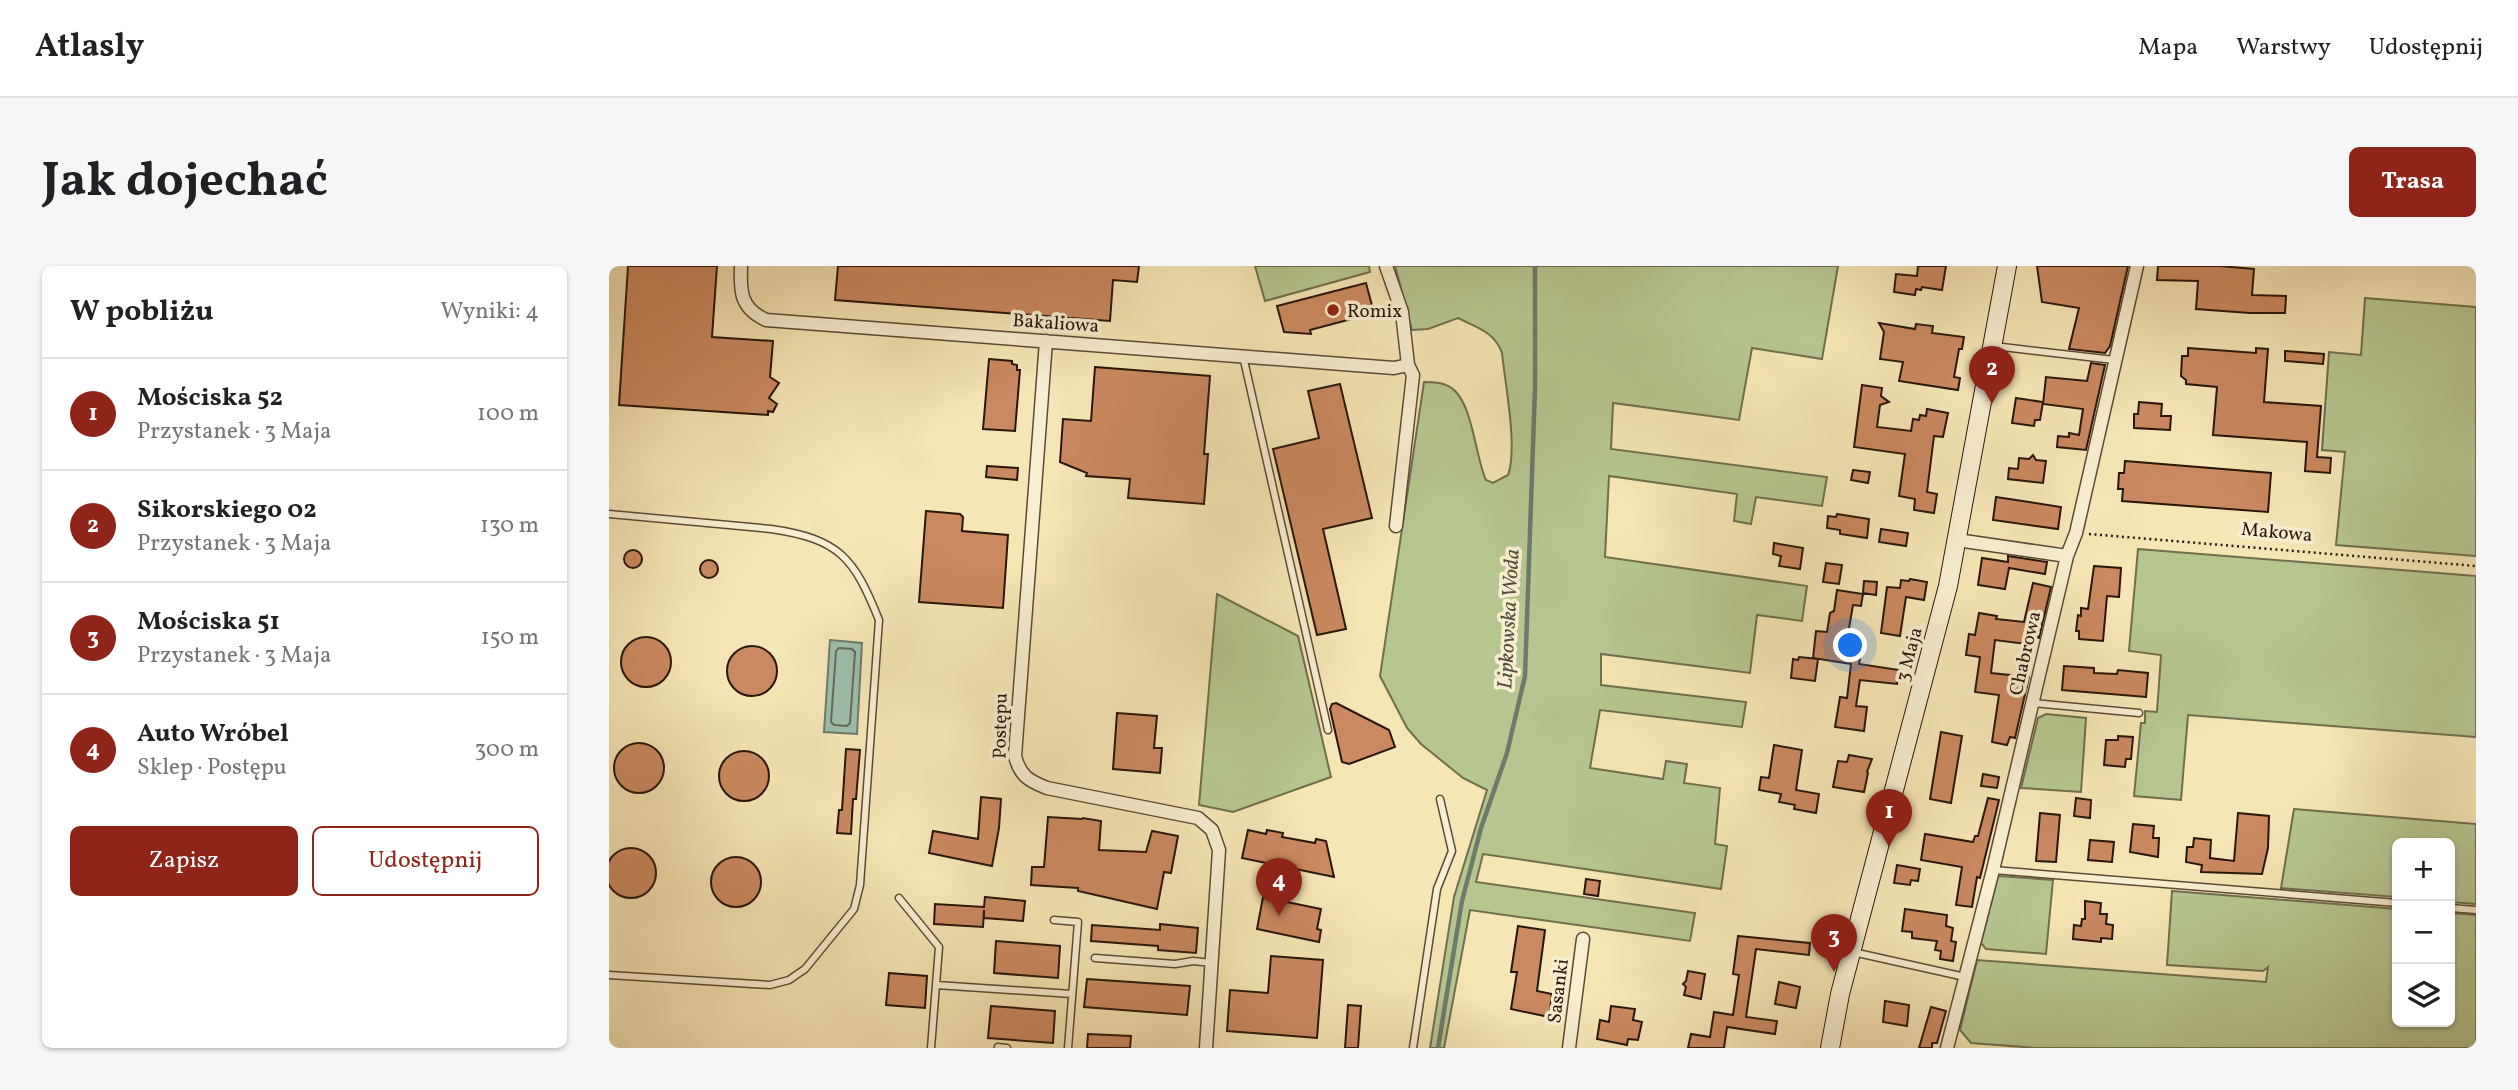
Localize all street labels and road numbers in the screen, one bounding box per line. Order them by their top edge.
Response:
street label: Bakaliowa [1012,308,1100,340]
street label: Makowa [2240,517,2313,549]
street label: Chabrowa [2004,609,2048,698]
street label: 3 Maja [1890,624,1930,685]
street label: Postępu [987,693,1015,759]
street label: Sasanki [1542,957,1576,1025]

